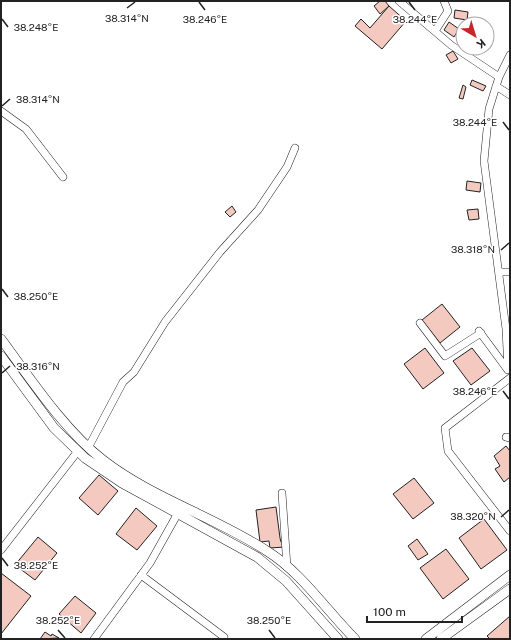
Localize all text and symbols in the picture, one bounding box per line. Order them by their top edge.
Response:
text: 38.314°N [105,12,149,24]
text: 38.246°E [183,13,227,25]
text: 38.244°E [393,13,437,25]
north arrow [455,16,495,56]
text: 38.248°E [14,21,58,33]
text: K [474,37,488,51]
text: 38.314°N [16,93,60,105]
text: 38.244°E [453,116,497,128]
text: 38.318°N [451,243,495,255]
text: 38.250°E [14,290,58,302]
text: 38.316°N [16,360,60,372]
text: 38.246°E [453,385,497,397]
text: 38.320°N [450,510,496,522]
text: 38.252°E [14,559,58,571]
scale bar [367,598,462,624]
text: 100 m [373,605,406,619]
text: 38.252°E [36,614,80,626]
text: 38.250°E [247,614,291,626]

